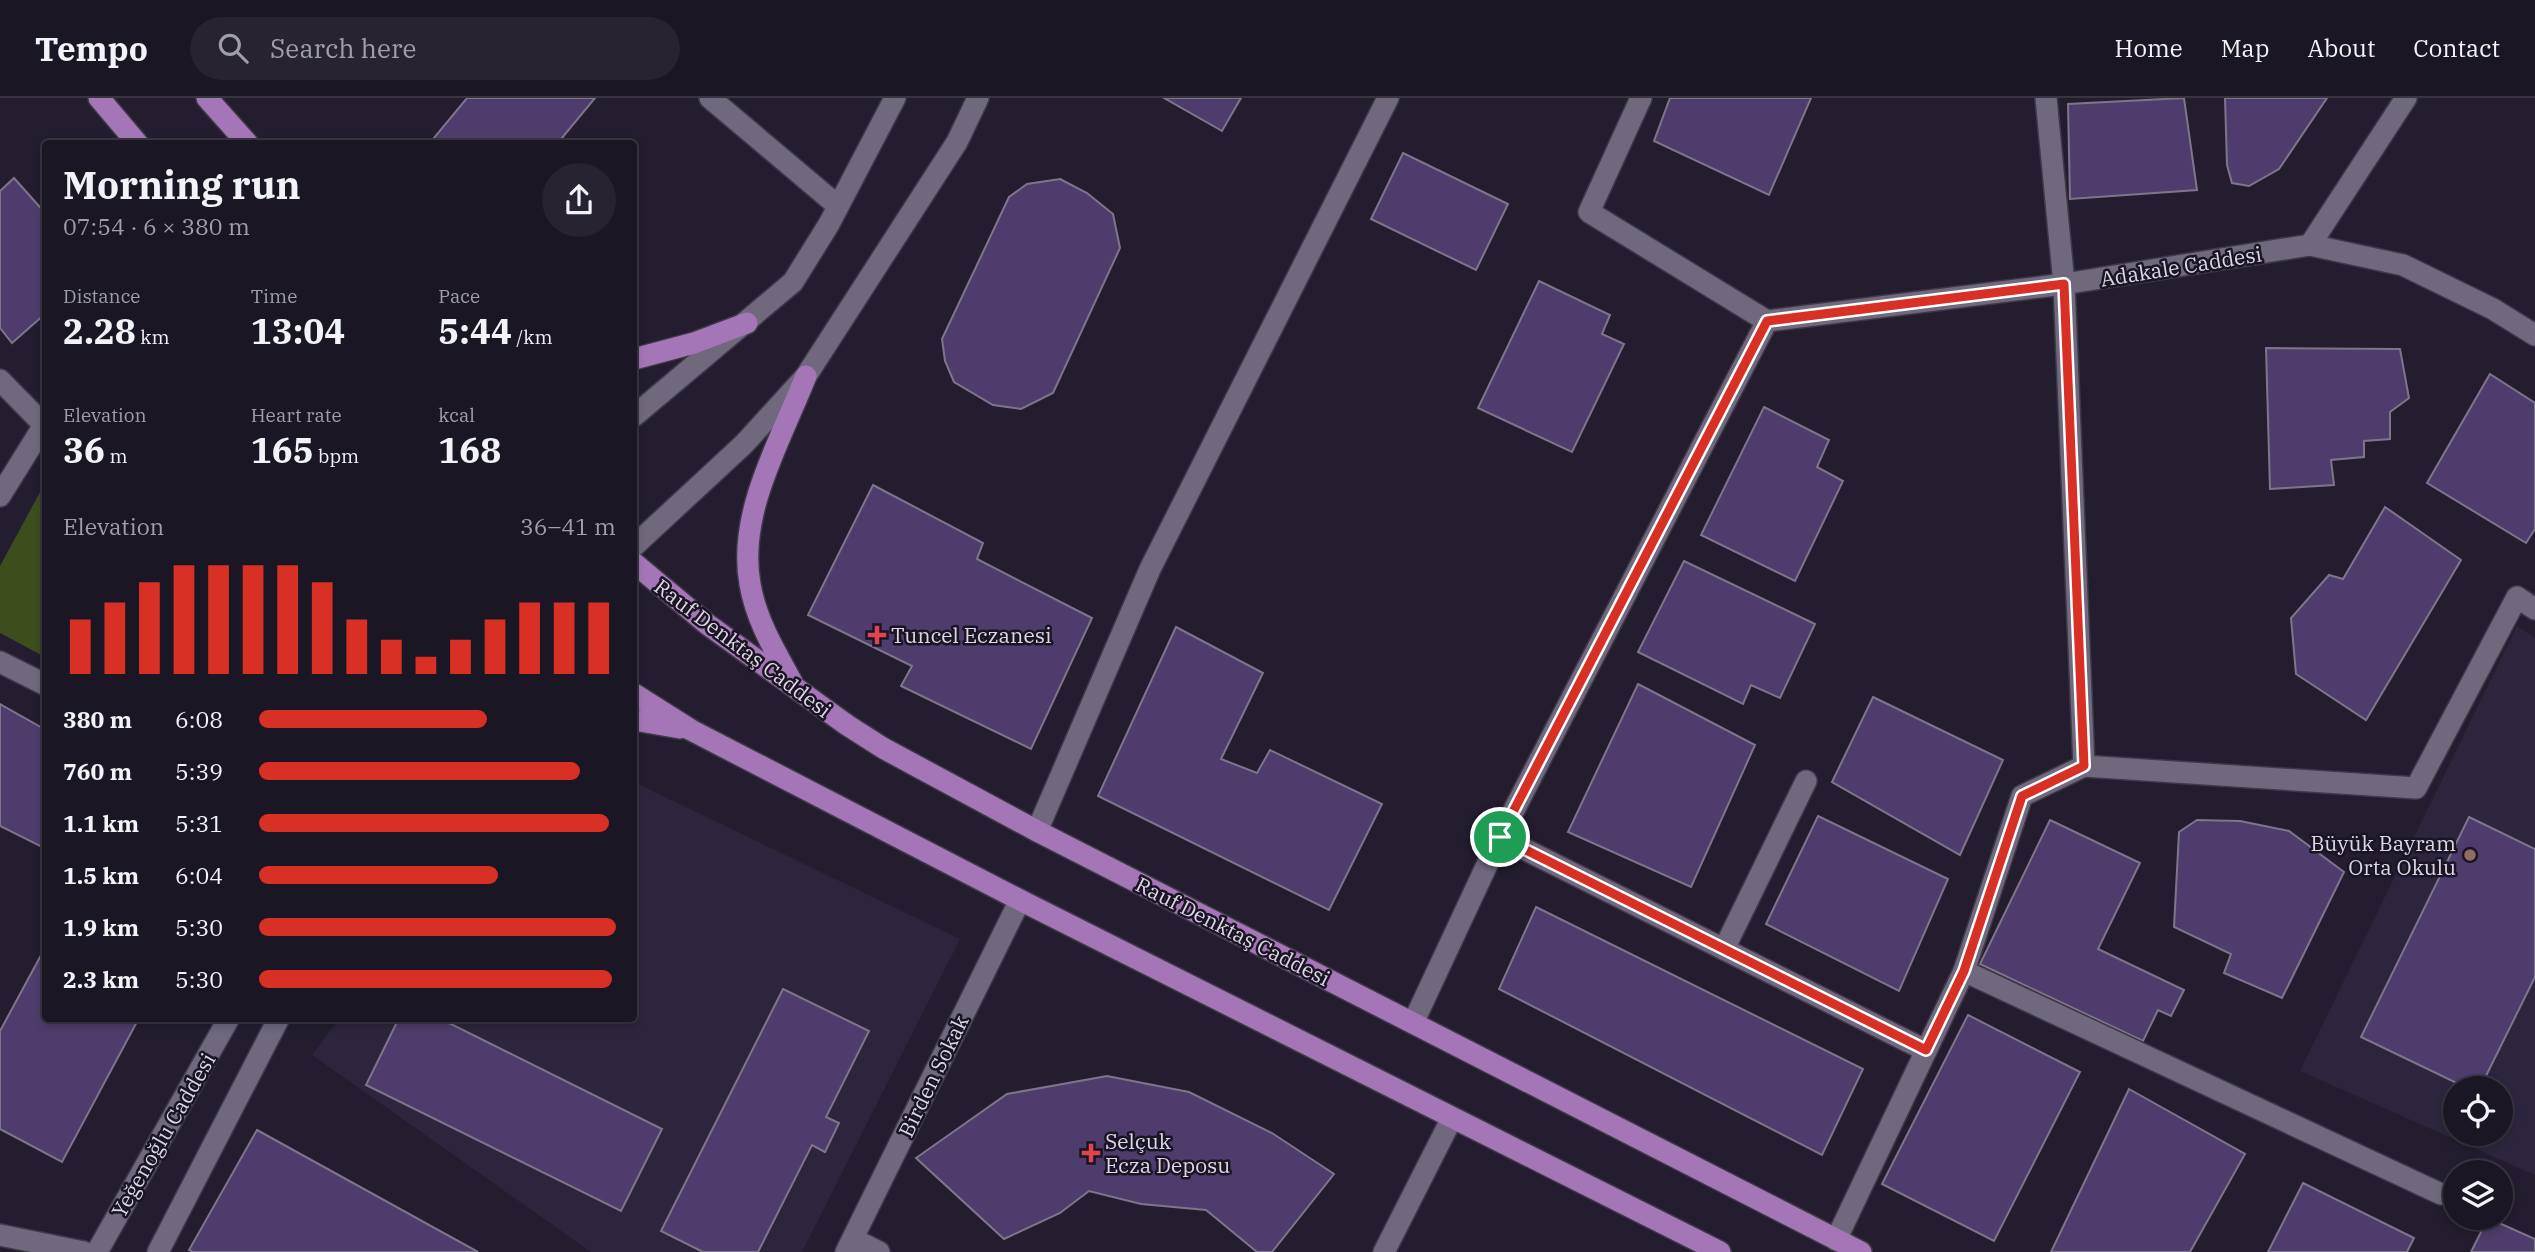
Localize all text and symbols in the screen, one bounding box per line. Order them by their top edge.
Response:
search box [190,17,680,80]
text: Tempo [35,27,148,70]
icon: search [214,29,252,67]
text: Search here [270,31,416,65]
text: Home [2115,32,2183,64]
text: Map [2221,32,2269,64]
text: About [2307,32,2375,64]
text: Contact [2413,32,2500,64]
text: Morning run [63,160,301,209]
button: share [542,163,616,237]
text: 07:54 · 6 × 380 m [63,211,250,241]
street label: Adakale Caddesi [2098,239,2264,293]
text: Distance [63,284,141,308]
text: Time [251,284,297,308]
text: Pace [438,284,480,308]
text: 2.28 [63,308,136,354]
text: 13:04 [251,308,345,354]
text: 5:44 [438,308,512,354]
text: km [136,325,170,349]
text: /km [512,325,553,349]
text: Elevation [63,403,147,427]
text: Heart rate [251,403,342,427]
text: kcal [438,403,475,427]
text: 36 [63,427,105,473]
text: 165 [251,427,314,473]
text: 168 [438,427,501,473]
text: m [105,444,128,468]
text: bpm [314,444,359,468]
text: Elevation [63,511,164,541]
text: 36–41 m [520,511,616,541]
street label: Rauf Denktaş Caddesi [649,572,837,724]
place label: Tuncel Eczanesi [891,621,1052,649]
marker: Tuncel Eczanesi [869,627,885,643]
text: 380 m [63,704,132,734]
text: 6:08 [175,704,223,734]
text: 760 m [63,756,132,786]
text: 5:39 [175,756,223,786]
pin [1470,807,1530,867]
text: 1.1 km [63,808,139,838]
text: 5:31 [175,808,223,838]
icon: arrive [1481,818,1519,856]
place label: Büyük Bayram Orta Okulu [2310,829,2456,881]
marker: Büyük Bayram Orta Okulu [2462,847,2478,863]
text: 1.5 km [63,860,139,890]
text: 6:04 [175,860,223,890]
street label: Rauf Denktaş Caddesi [1131,870,1335,992]
text: 1.9 km [63,912,139,942]
text: 5:30 [175,912,223,942]
text: 2.3 km [63,964,139,994]
text: 5:30 [175,964,223,994]
street label: Birden Sokak [891,1010,975,1142]
street label: Yeğenoğlu Caddesi [105,1048,221,1222]
map controls [2443,1076,2513,1230]
button: locate [2443,1076,2513,1146]
place label: Selçuk Ecza Deposu [1105,1127,1230,1179]
marker: Selçuk Ecza Deposu [1083,1145,1099,1161]
button: layers [2443,1160,2513,1230]

